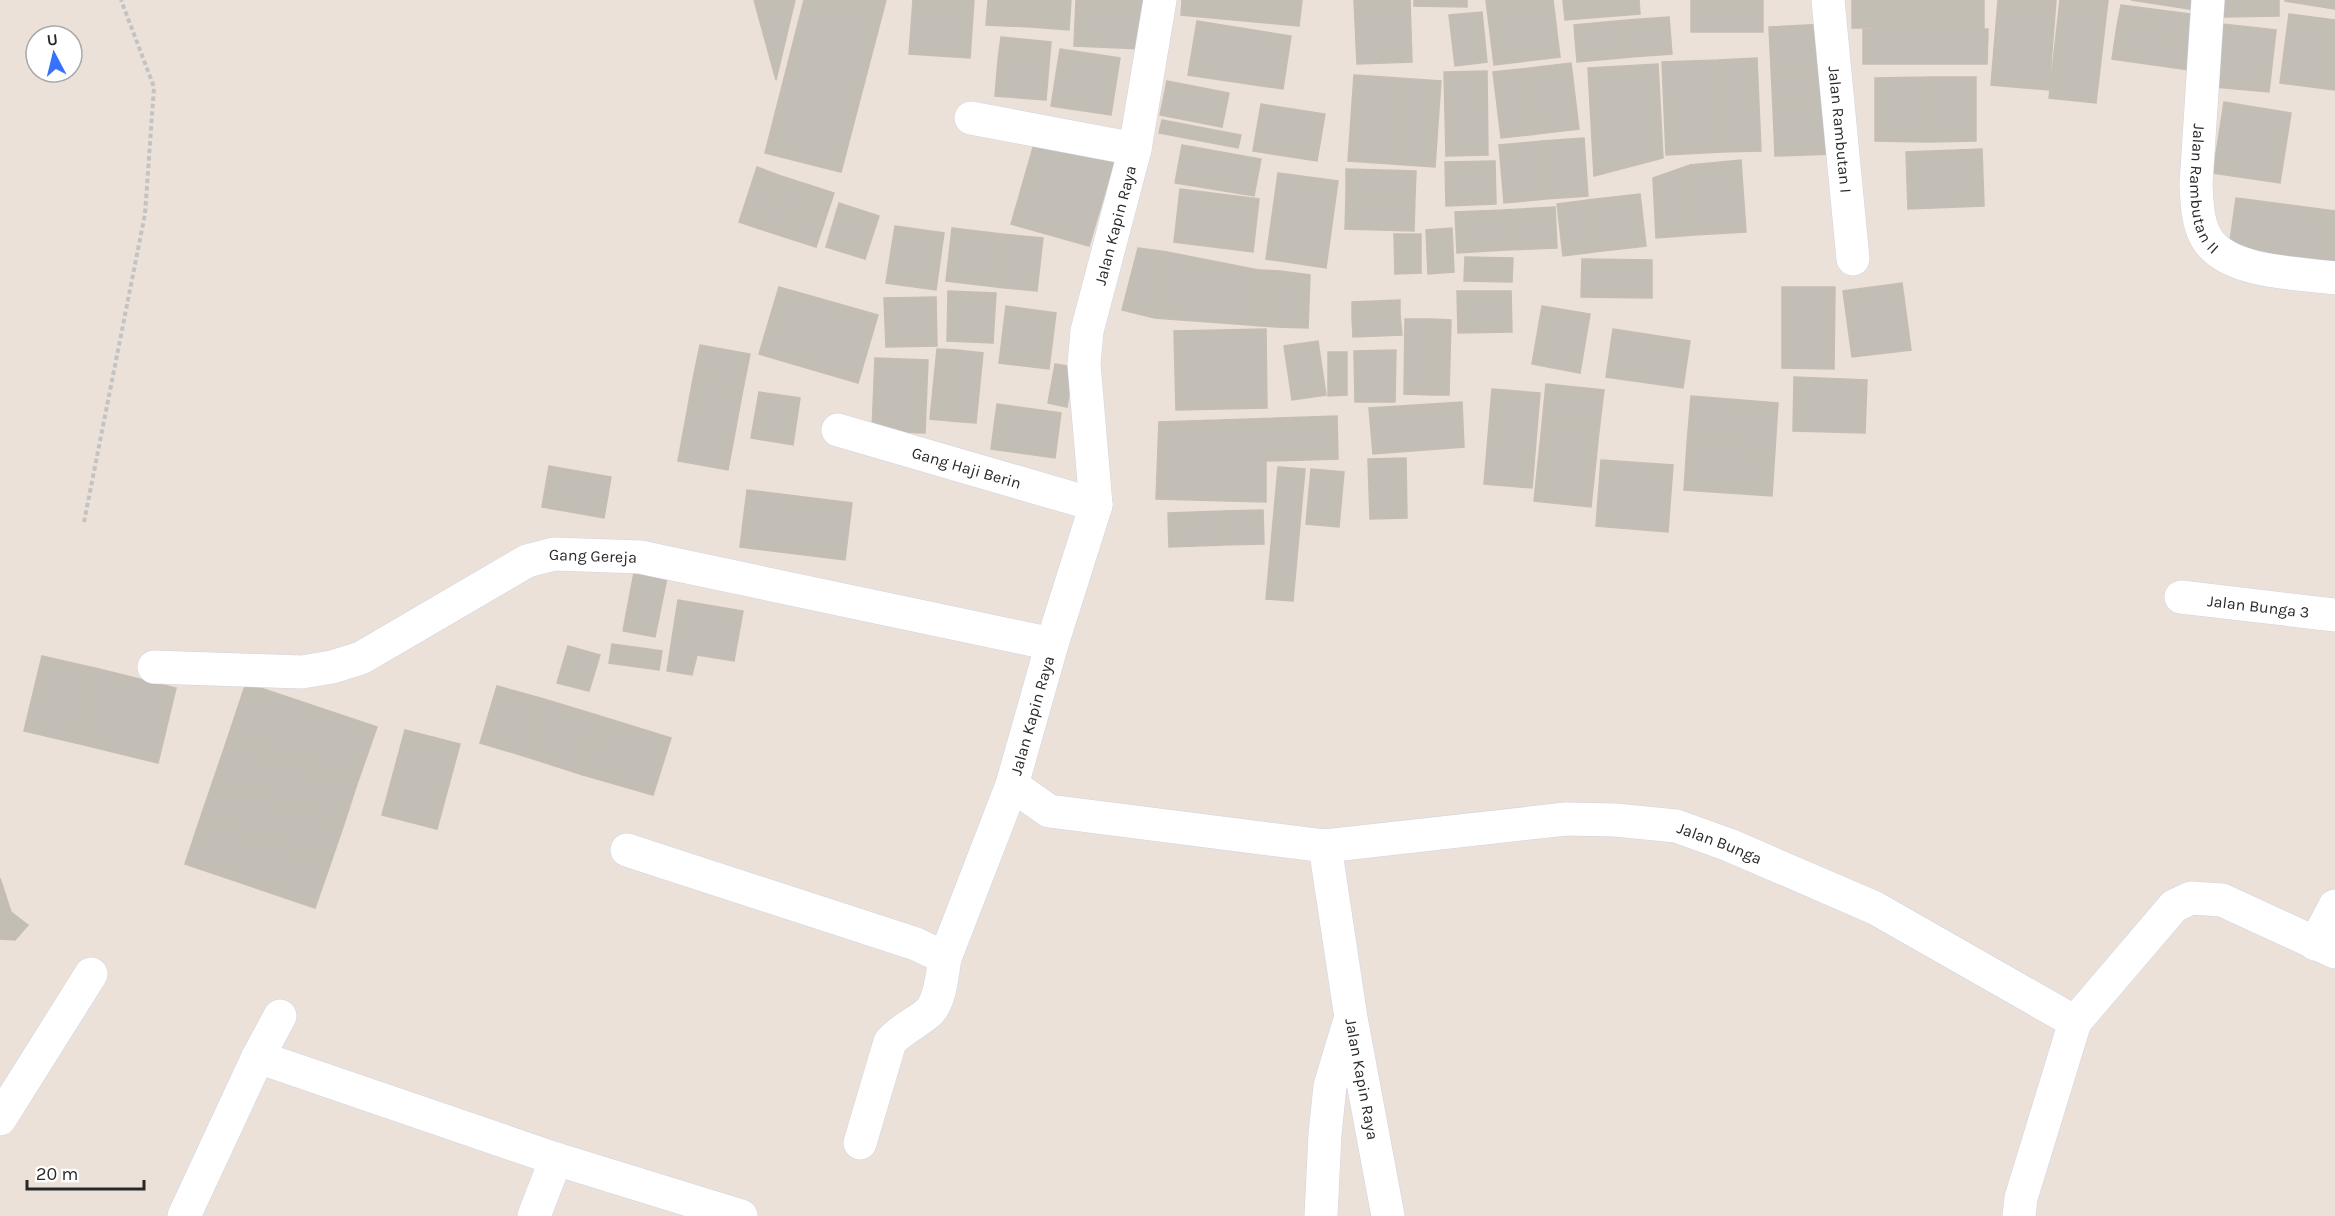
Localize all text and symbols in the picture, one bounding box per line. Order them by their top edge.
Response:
north arrow [24,24,84,84]
text: U [46,30,59,50]
street label: Jalan Rambutan I [1825,65,1856,194]
street label: Jalan Rambutan II [2187,123,2223,257]
street label: Jalan Kapin Raya [1090,163,1140,287]
street label: Gang Haji Berin [910,442,1024,492]
street label: Gang Gereja [549,544,637,566]
street label: Jalan Bunga 3 [2206,591,2310,621]
street label: Jalan Kapin Raya [1006,654,1058,777]
street label: Jalan Bunga [1675,818,1765,868]
street label: Jalan Kapin Raya [1342,1017,1383,1141]
scale bar [27,1153,144,1191]
text: 20 m [36,1163,78,1185]

